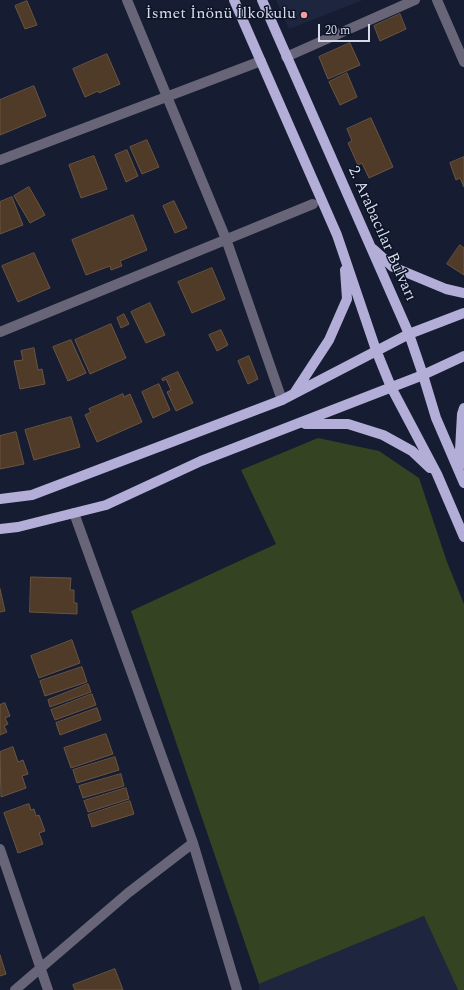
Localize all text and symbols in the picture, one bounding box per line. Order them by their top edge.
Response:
place label: İsmet İnönü İlkokulu [146,5,296,25]
marker: İsmet İnönü İlkokulu [299,10,309,20]
scale bar [320,16,372,42]
text: 20 m [325,21,350,40]
street label: 2. Arabacılar Bulvarı [343,164,419,304]

